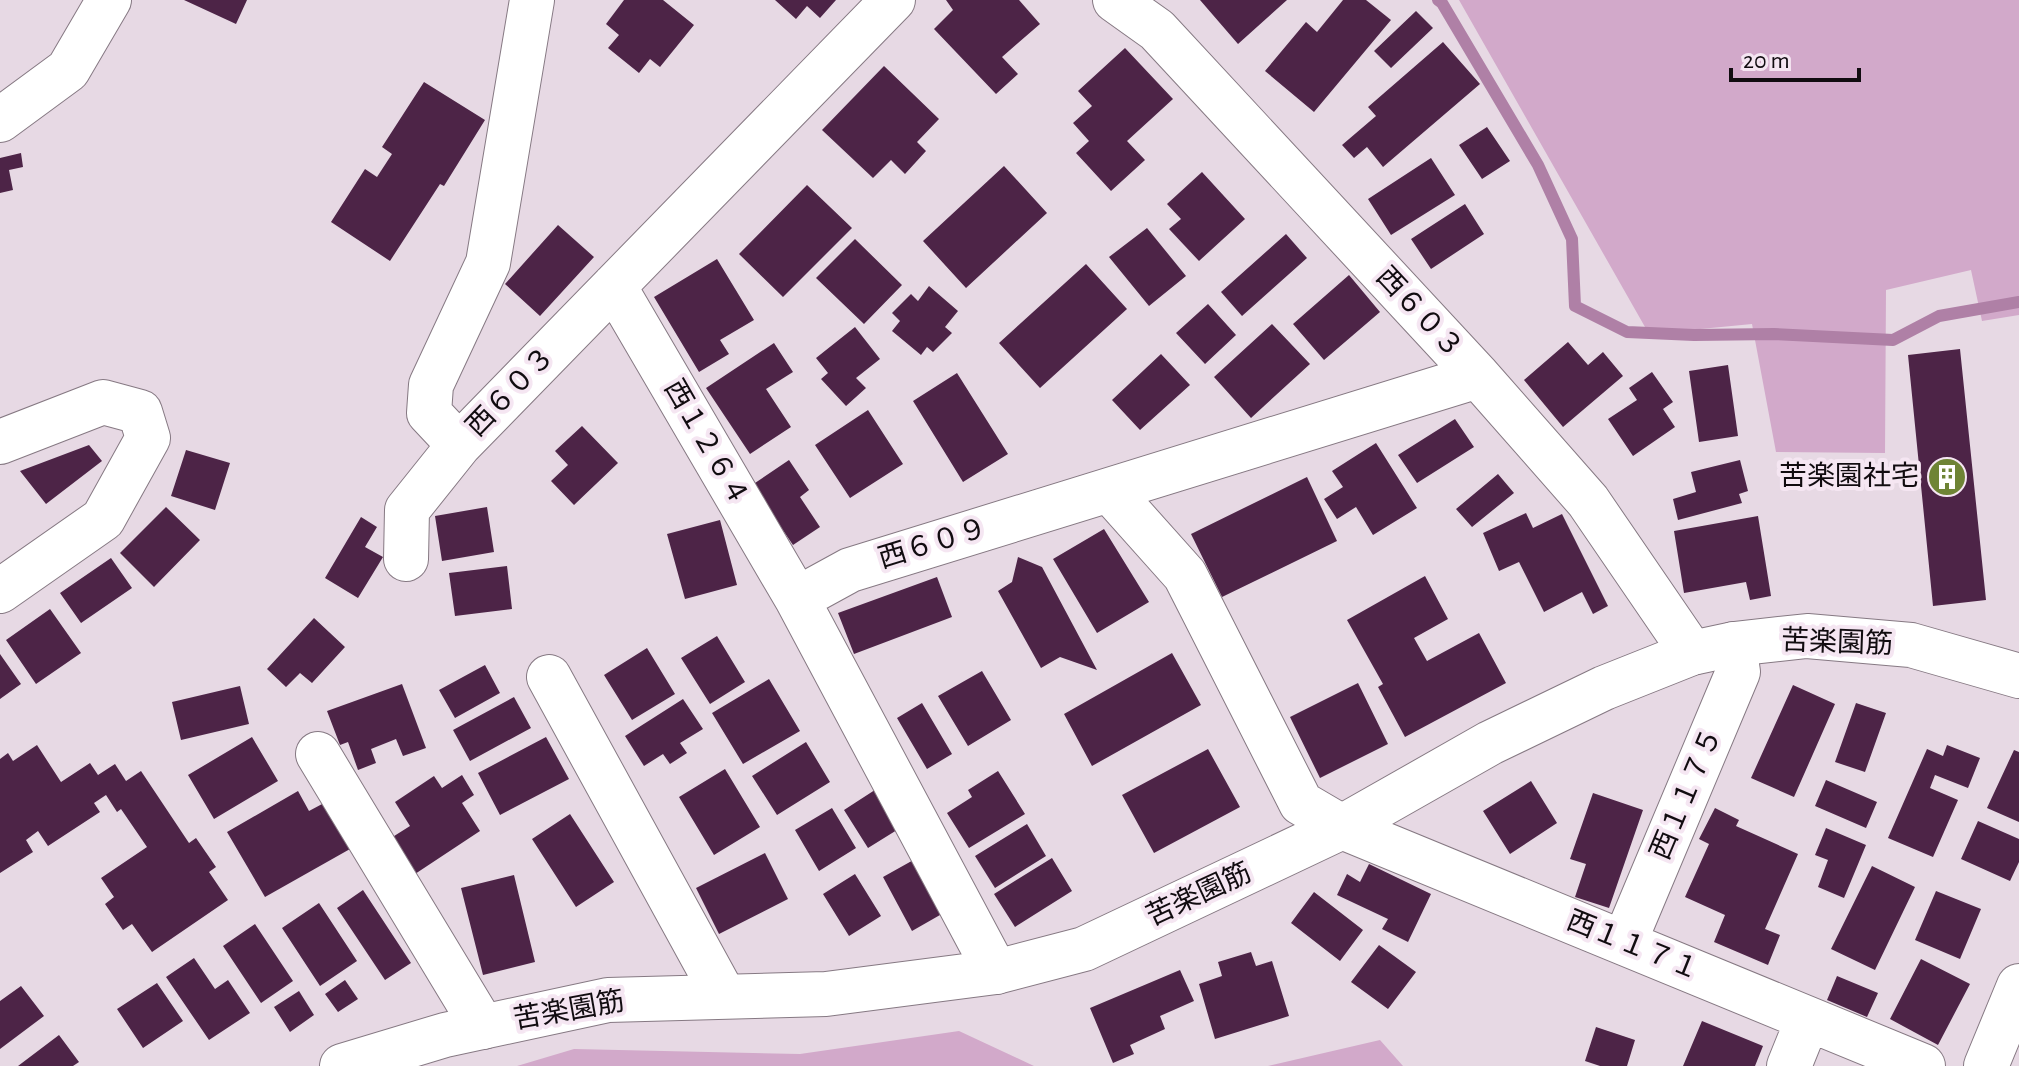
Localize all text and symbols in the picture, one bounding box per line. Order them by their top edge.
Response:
scale bar [1731,32,1859,82]
text: 20 m [1743,49,1790,73]
street label: 西６０３ [1371,262,1467,364]
street label: 西６０３ [462,342,560,442]
street label: 西１２６４ [659,375,753,511]
building icon: 苦楽園社宅 [1926,456,1968,498]
place label: 苦楽園社宅 [1779,461,1919,491]
street label: 西６０９ [875,514,991,574]
street label: 苦楽園筋 [1781,625,1894,659]
street label: 西１１７５ [1647,724,1727,864]
street label: 苦楽園筋 [1141,857,1256,931]
street label: 西１１７１ [1563,907,1703,985]
street label: 苦楽園筋 [511,986,627,1035]

